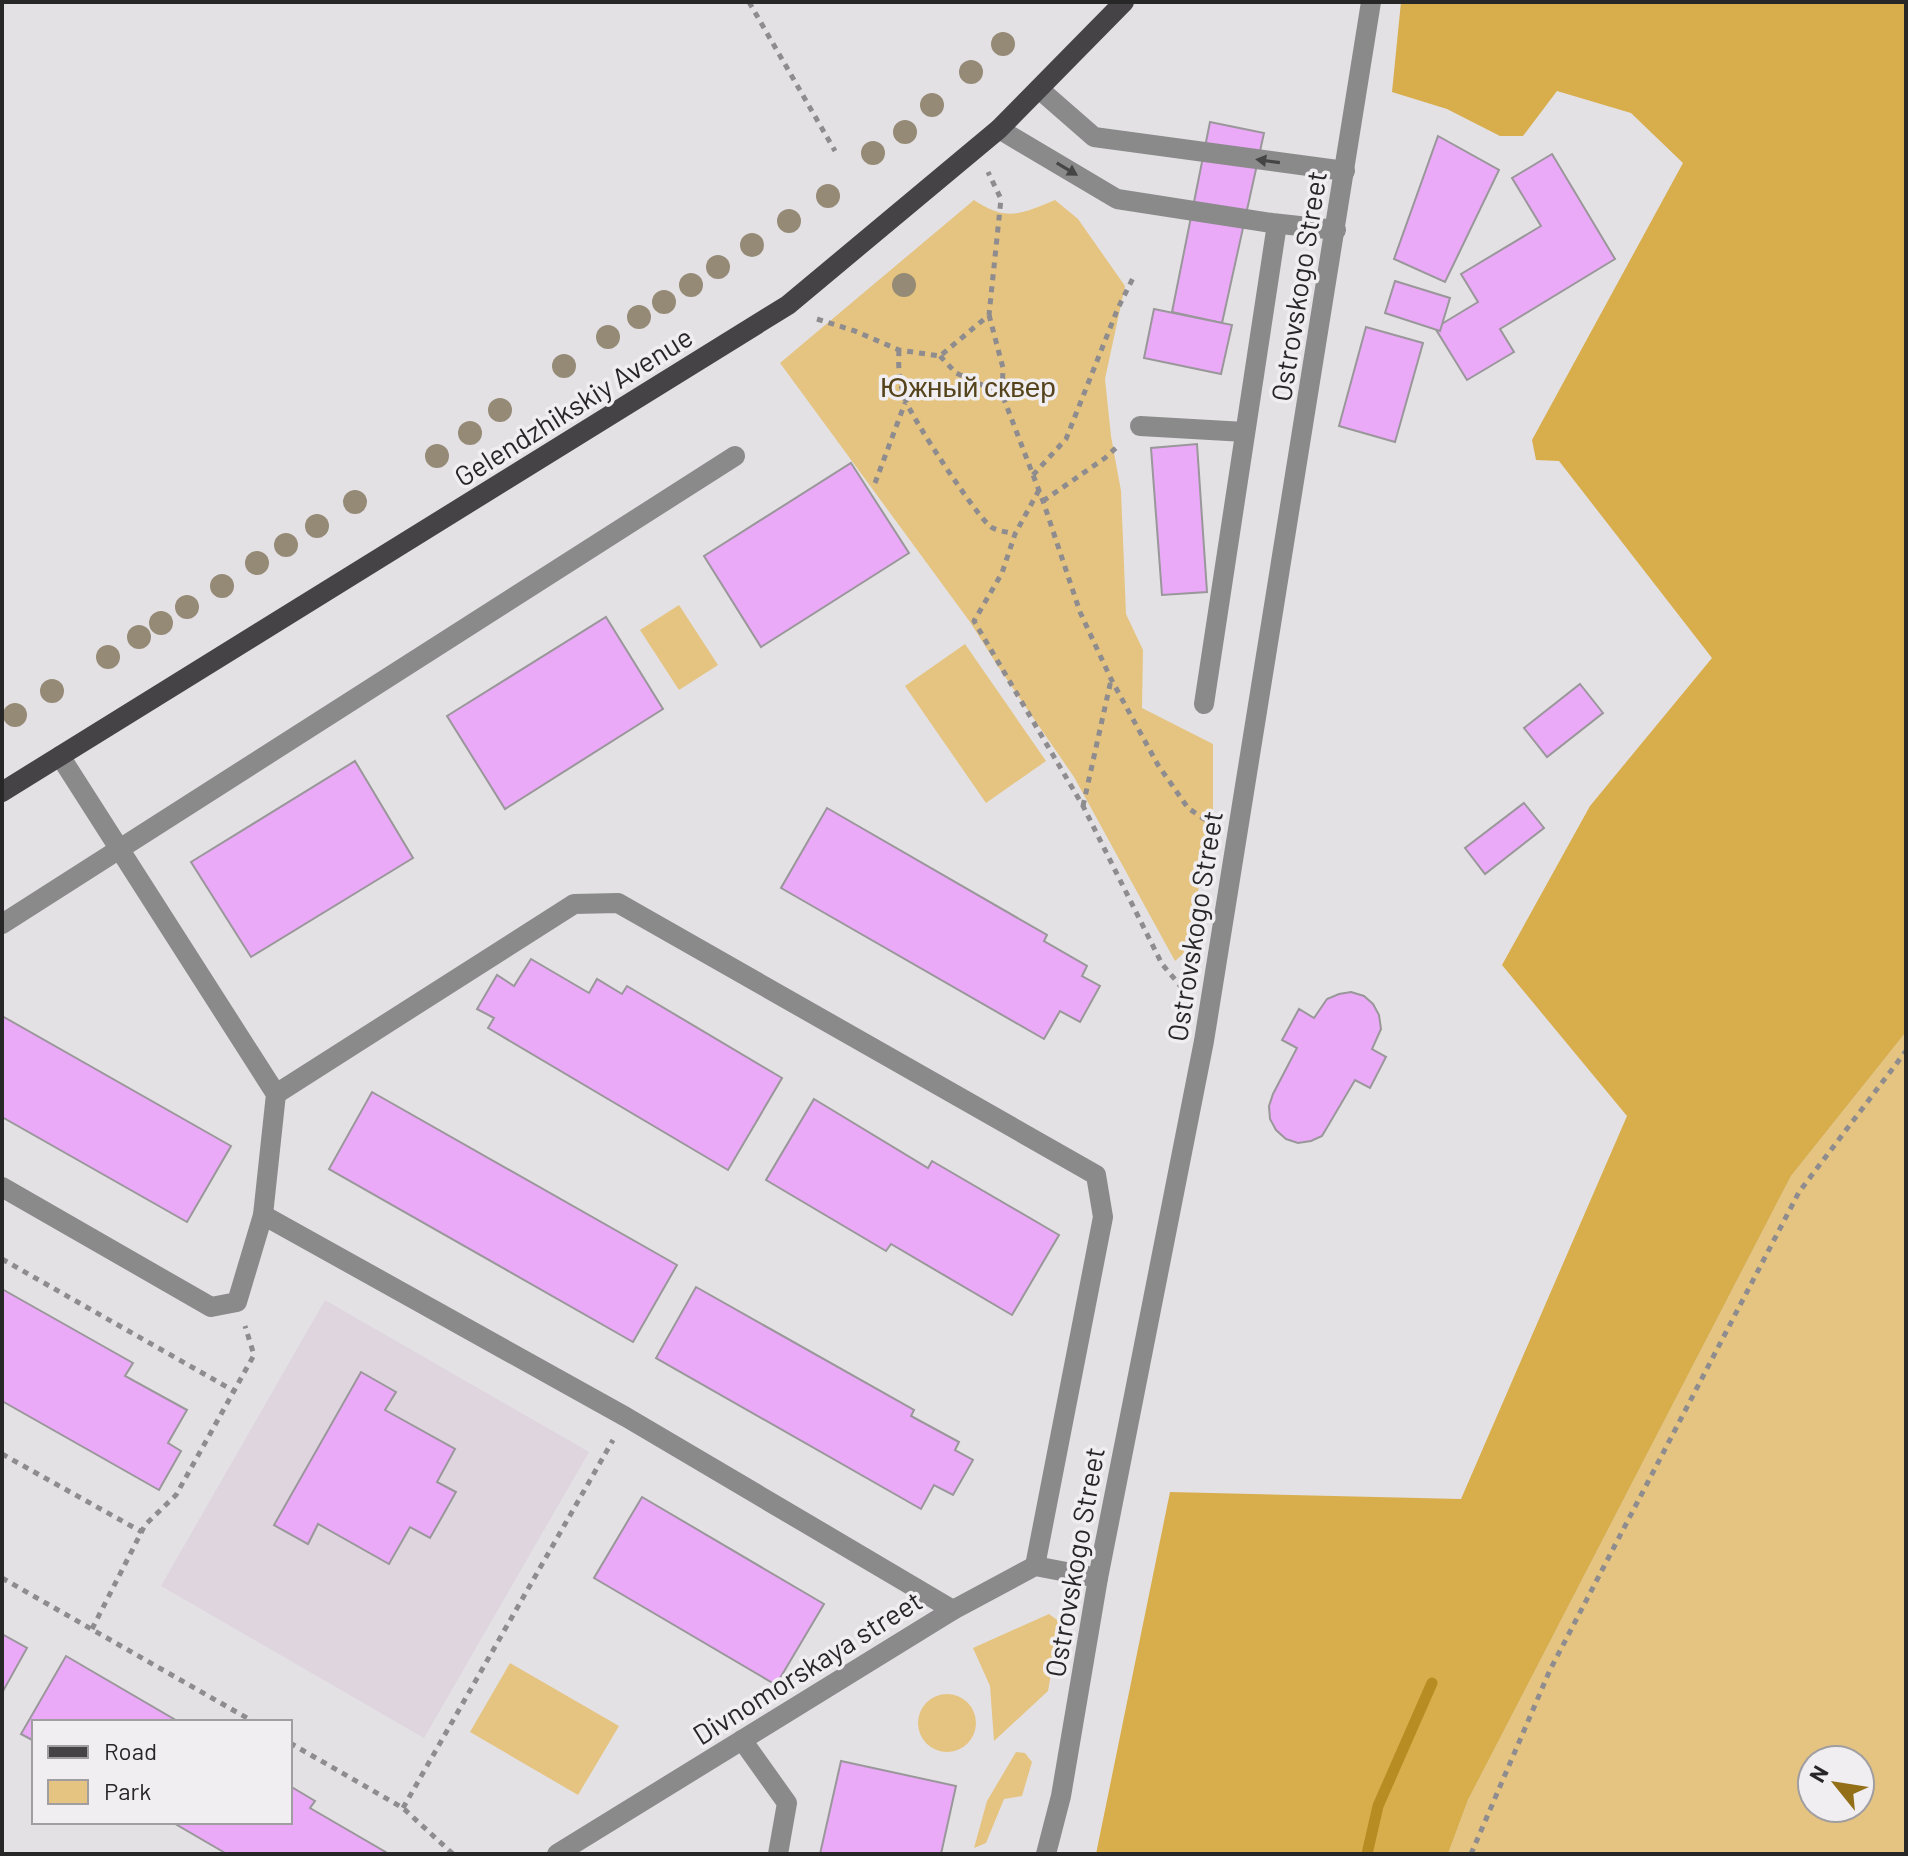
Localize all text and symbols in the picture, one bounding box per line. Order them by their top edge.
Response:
one-way arrow [1255,154,1280,167]
one-way arrow [1056,162,1078,176]
street label: Ostrovskogo Street [1263,168,1333,404]
street label: Gelendzhikskiy Avenue [448,319,698,493]
park label: Южный сквер [880,369,1056,403]
street label: Ostrovskogo Street [1159,808,1229,1044]
street label: Ostrovskogo Street [1037,1444,1111,1680]
street label: Divnomorskaya street [686,1583,928,1751]
legend [32,1720,292,1824]
text: Road [104,1736,157,1765]
north arrow [1796,1744,1876,1824]
text: N [1803,1761,1833,1786]
text: Park [104,1776,151,1805]

